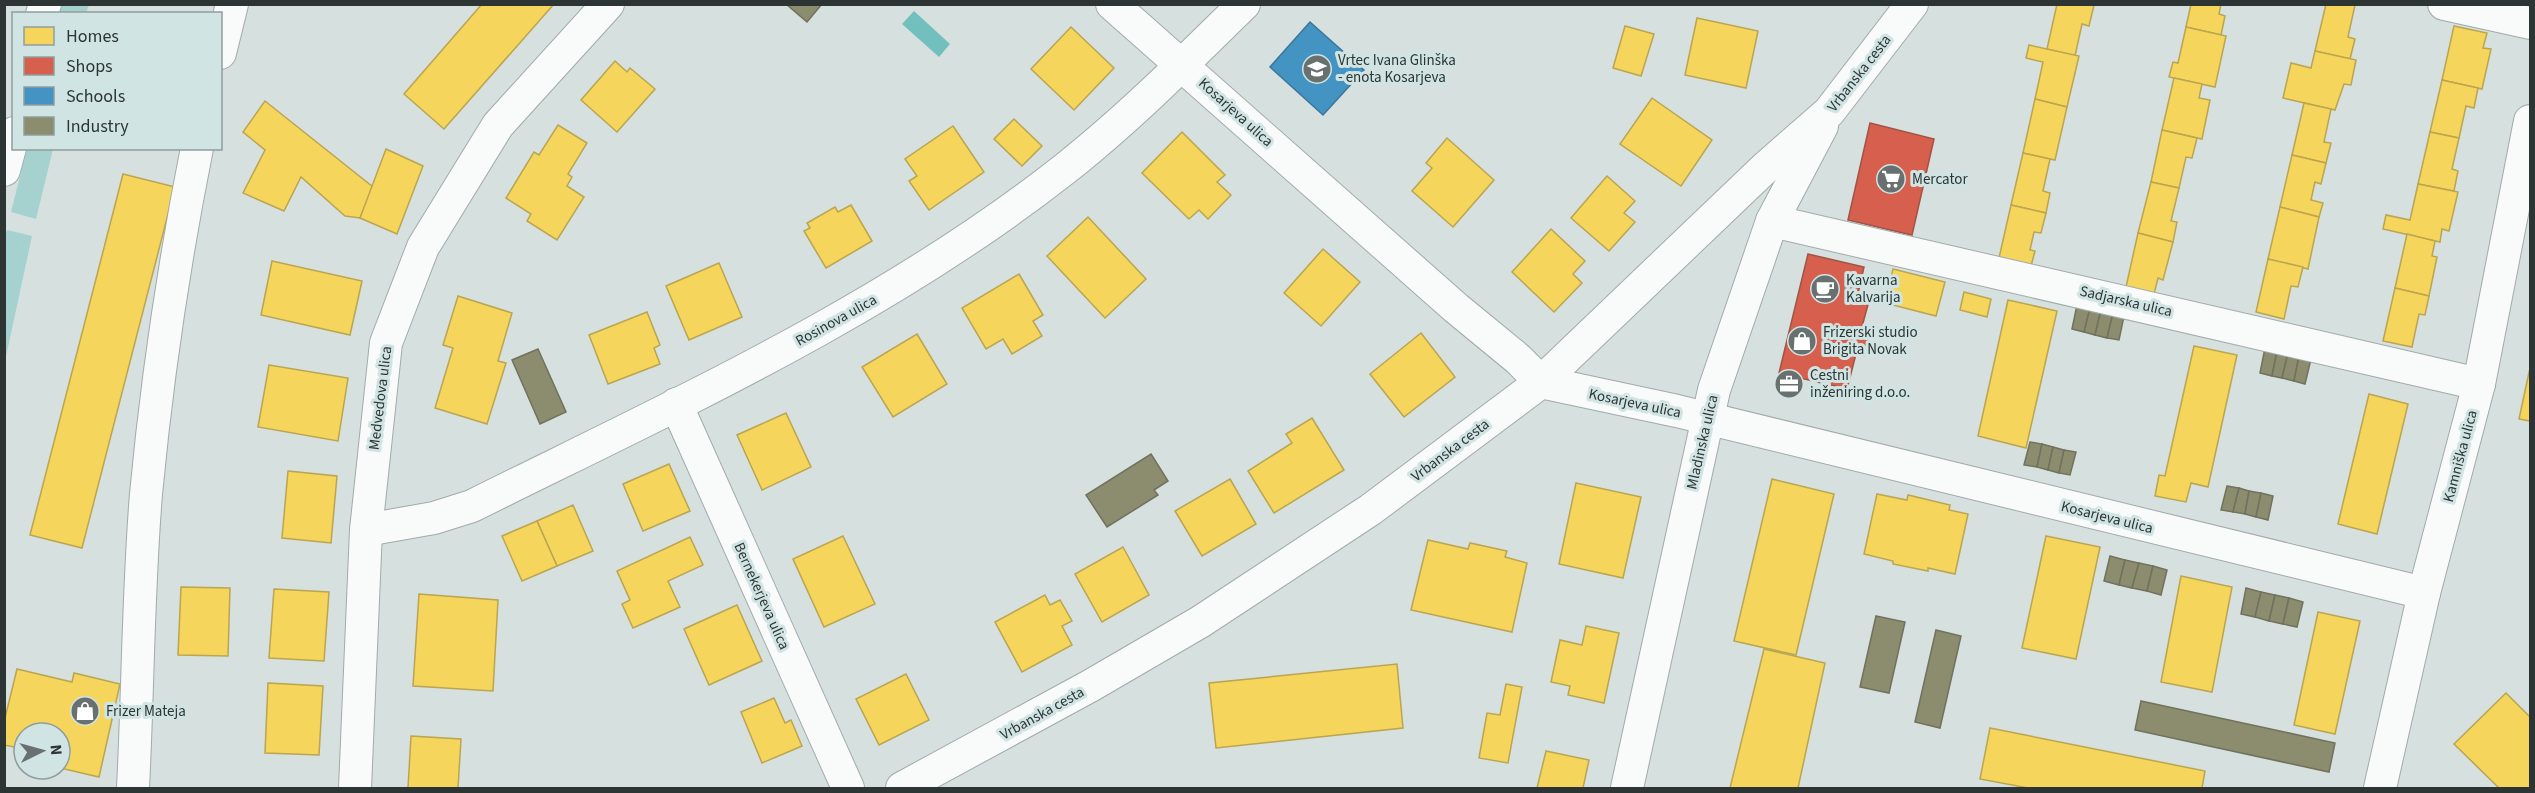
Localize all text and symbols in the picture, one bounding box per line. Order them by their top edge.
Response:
legend [12,12,222,150]
text: Homes [66,24,119,49]
street label: Vrbanska cesta [1823,30,1896,116]
place label: Vrtec Ivana Glinška - enota Kosarjeva [1338,50,1456,88]
school or university icon: Vrtec Ivana Glinška - enota Kosarjeva [1301,53,1333,85]
text: Shops [66,54,113,79]
street label: Kosarjeva ulica [1194,73,1278,152]
text: Schools [66,84,125,109]
text: Industry [66,114,129,139]
supermarket icon: Mercator [1875,163,1907,195]
place label: Mercator [1912,169,1968,190]
place label: Kavarna Kalvarija [1846,270,1901,308]
cafe icon: Kavarna Kalvarija [1809,273,1841,305]
street label: Sadjarska ulica [2078,281,2174,322]
street label: Rosinova ulica [792,289,881,351]
place label: Frizerski studio Brigita Novak [1823,322,1918,360]
shop icon: Frizerski studio Brigita Novak [1786,325,1818,357]
street label: Medvedova ulica [364,345,397,451]
place label: Cestni inženiring d.o.o. [1810,365,1910,403]
office icon: Cestni inženiring d.o.o. [1773,368,1805,400]
street label: Kosarjeva ulica [1587,383,1683,424]
street label: Mladinska ulica [1681,393,1724,492]
street label: Kamniška ulica [2438,408,2483,505]
street label: Vrbanska cesta [1407,414,1494,487]
street label: Kosarjeva ulica [2059,496,2155,539]
street label: Bernekerjeva ulica [728,539,795,653]
street label: Vrbanska cesta [997,682,1088,745]
shop icon: Frizer Mateja [69,695,101,727]
place label: Frizer Mateja [106,701,186,722]
north arrow [12,721,72,781]
text: N [45,744,67,756]

